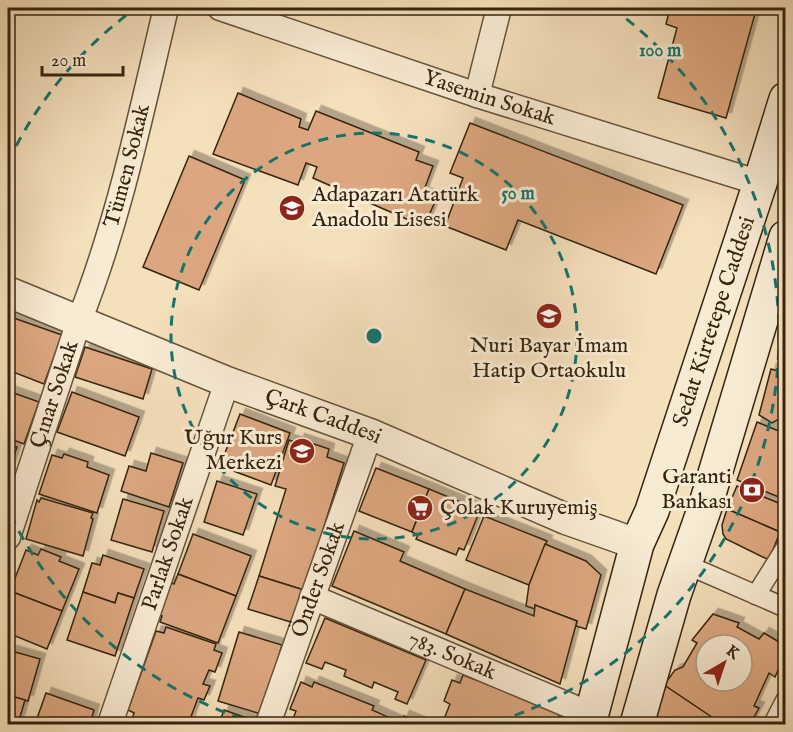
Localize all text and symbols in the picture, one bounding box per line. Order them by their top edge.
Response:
scale bar [42,39,123,77]
text: 100 m [639,40,681,63]
text: 20 m [51,50,86,73]
street label: Yasemin Sokak [419,64,559,133]
street label: Tümen Sokak [98,101,157,231]
place label: Adapazarı Atatürk Anadolu Lisesi [311,181,479,234]
text: 50 m [501,183,535,206]
school or university icon: Adapazarı Atatürk Anadolu Lisesi [277,193,307,223]
street label: Sedat Kirtetepe Caddesi [667,213,762,430]
school or university icon: Nuri Bayar İmam Hatip Ortaokulu [534,301,564,331]
centre of rings [364,326,384,346]
place label: Nuri Bayar İmam Hatip Ortaokulu [470,332,628,385]
street label: Çınar Sokak [24,337,86,452]
street label: Çark Caddesi [261,383,386,451]
place label: Uğur Kurs Merkezi [184,424,282,477]
school or university icon: Uğur Kurs Merkezi [287,436,317,466]
place label: Garanti Bankası [661,463,732,516]
bank icon: Garanti Bankası [737,475,767,505]
street label: Parlak Sokak [136,493,201,614]
supermarket icon: Çolak Kuruyemiş [405,493,435,523]
place label: Çolak Kuruyemiş [440,494,598,522]
street label: Önder Sokak [286,518,352,641]
street label: 783. Sokak [404,625,500,687]
north arrow [694,633,754,693]
text: K [721,641,744,665]

